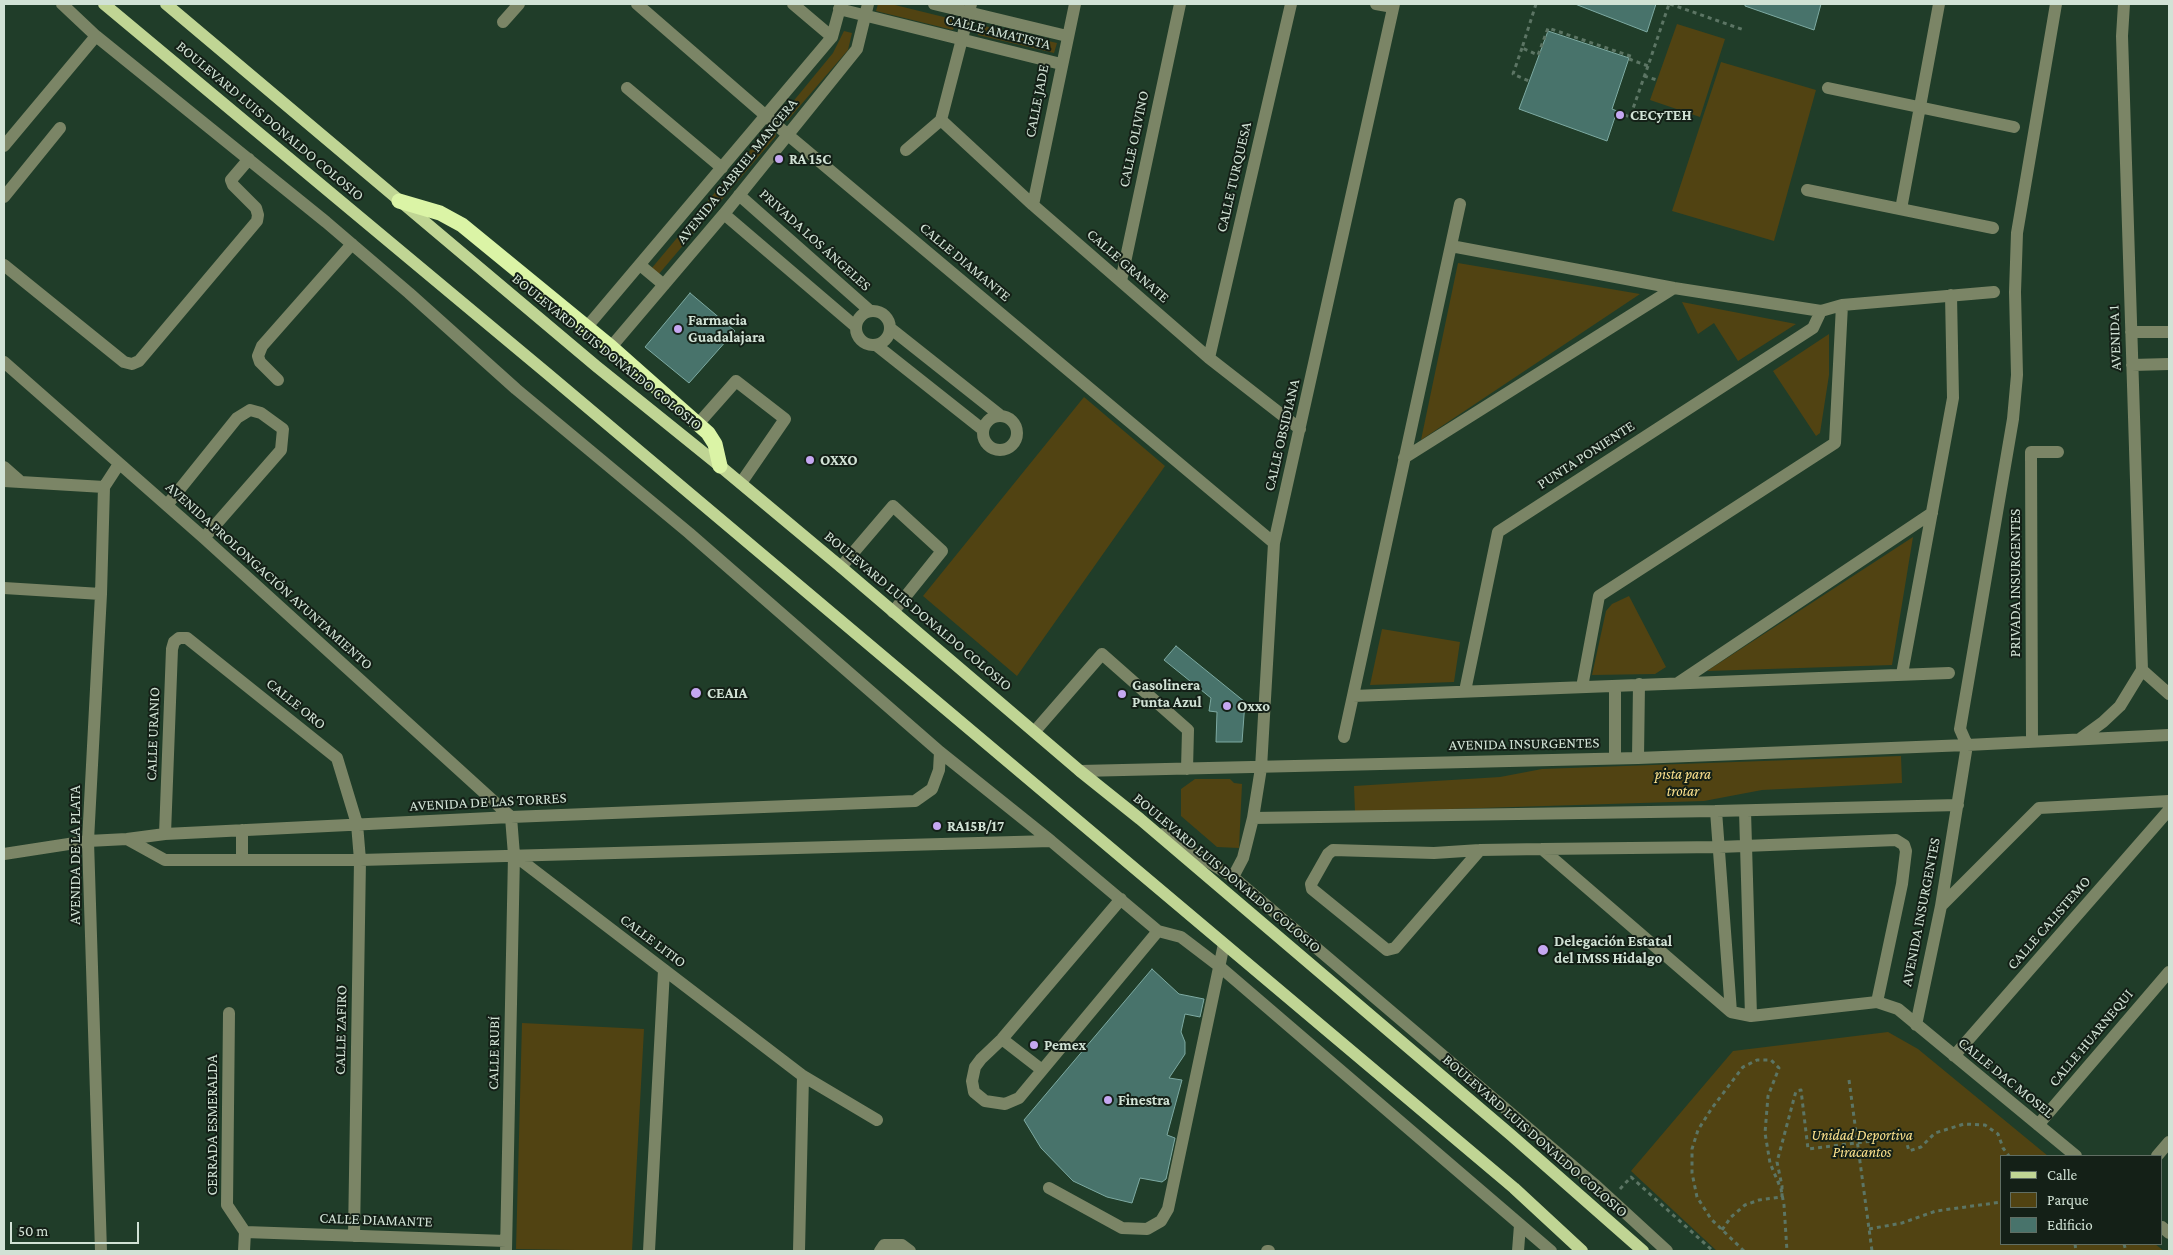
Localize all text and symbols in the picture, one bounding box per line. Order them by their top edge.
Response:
street label: CALLE AMATISTA [943,10,1053,54]
street label: BOULEVARD LUIS DONALDO COLOSIO [173,37,367,205]
street label: CALLE JADE [1021,63,1053,139]
street label: CALLE OLIVINO [1115,89,1153,189]
street label: AVENIDA GABRIEL MANCERA [673,94,801,248]
place label: CECyTEH [1630,106,1692,124]
marker: CECyTEH [1614,109,1626,121]
street label: CALLE TURQUESA [1213,120,1255,234]
place label: RA 15C [789,150,831,168]
marker: RA 15C [773,153,785,165]
street label: PRIVADA LOS ÁNGELES [755,185,875,295]
street label: CALLE DIAMANTE [916,219,1014,305]
street label: CALLE GRANATE [1083,225,1173,307]
street label: BOULEVARD LUIS DONALDO COLOSIO [508,270,706,434]
street label: AVENIDA 1 [2105,305,2125,371]
place label: Farmacia Guadalajara [688,311,765,346]
marker: Farmacia Guadalajara [672,323,684,335]
street label: CALLE OBSIDIANA [1260,377,1304,493]
street label: PUNTA PONIENTE [1534,417,1638,493]
place label: OXXO [820,451,858,469]
marker: OXXO [804,454,816,466]
street label: AVENIDA PROLONGACIÓN AYUNTAMIENTO [162,478,376,674]
street label: PRIVADA INSURGENTES [2006,509,2024,657]
street label: BOULEVARD LUIS DONALDO COLOSIO [821,527,1015,695]
street label: CALLE ORO [263,675,329,733]
place label: Gasolinera Punta Azul [1132,676,1202,711]
place label: CEAIA [707,684,748,702]
marker: CEAIA [689,686,703,700]
street label: CALLE URANIO [142,687,164,781]
marker: Gasolinera Punta Azul [1116,688,1128,700]
place label: Oxxo [1237,697,1270,715]
marker: Oxxo [1221,700,1233,712]
street label: AVENIDA INSURGENTES [1448,734,1600,754]
park label: pista para trotar [1655,765,1711,800]
street label: AVENIDA DE LA PLATA [66,785,84,925]
street label: AVENIDA DE LAS TORRES [409,789,567,815]
street label: BOULEVARD LUIS DONALDO COLOSIO [1130,789,1324,957]
place label: RA15B/17 [947,817,1004,835]
marker: RA15B/17 [931,820,943,832]
street label: AVENIDA INSURGENTES [1898,836,1944,988]
street label: CALLE CALISTEMO [2003,873,2095,973]
street label: CALLE LITIO [616,910,690,972]
place label: Delegación Estatal del IMSS Hidalgo [1554,932,1672,967]
marker: Delegación Estatal del IMSS Hidalgo [1536,943,1550,957]
street label: CALLE ZAFIRO [331,985,351,1075]
street label: CALLE HUARNEQUI [2045,986,2137,1090]
street label: CALLE RUBÍ [484,1016,504,1090]
street label: CALLE DAC MOSEL [1954,1034,2058,1122]
place label: Pemex [1044,1036,1086,1054]
marker: Pemex [1028,1039,1040,1051]
street label: BOULEVARD LUIS DONALDO COLOSIO [1439,1051,1631,1221]
street label: CERRADA ESMERALDA [203,1054,221,1196]
place label: Finestra [1118,1091,1170,1109]
marker: Finestra [1102,1094,1114,1106]
park label: Unidad Deportiva Piracantos [1811,1126,1913,1161]
legend [2000,1155,2163,1245]
text: Calle [2047,1167,2077,1183]
text: Parque [2047,1192,2088,1208]
street label: CALLE DIAMANTE [319,1209,433,1231]
scale bar [12,1212,141,1244]
text: Edificio [2047,1217,2093,1233]
text: 50 m [18,1223,48,1239]

